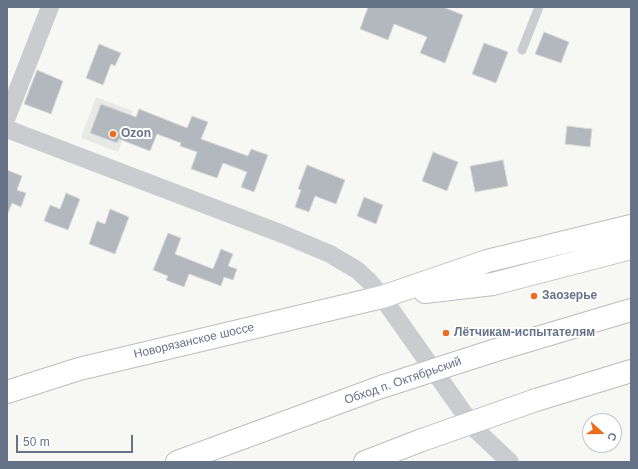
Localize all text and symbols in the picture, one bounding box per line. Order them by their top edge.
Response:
place label: Ozon [121,127,151,141]
marker: Ozon [108,129,118,139]
place label: Заозерье [542,289,597,303]
marker: Заозерье [529,291,539,301]
street label: Новорязанское шоссе [132,320,256,362]
place label: Лётчикам-испытателям [454,326,595,340]
marker: Лётчикам-испытателям [441,328,451,338]
street label: Обход п. Октябрьский [343,354,463,408]
north arrow [582,413,622,453]
scale bar [18,427,135,453]
text: С [605,431,619,443]
text: 50 m [23,435,50,449]

